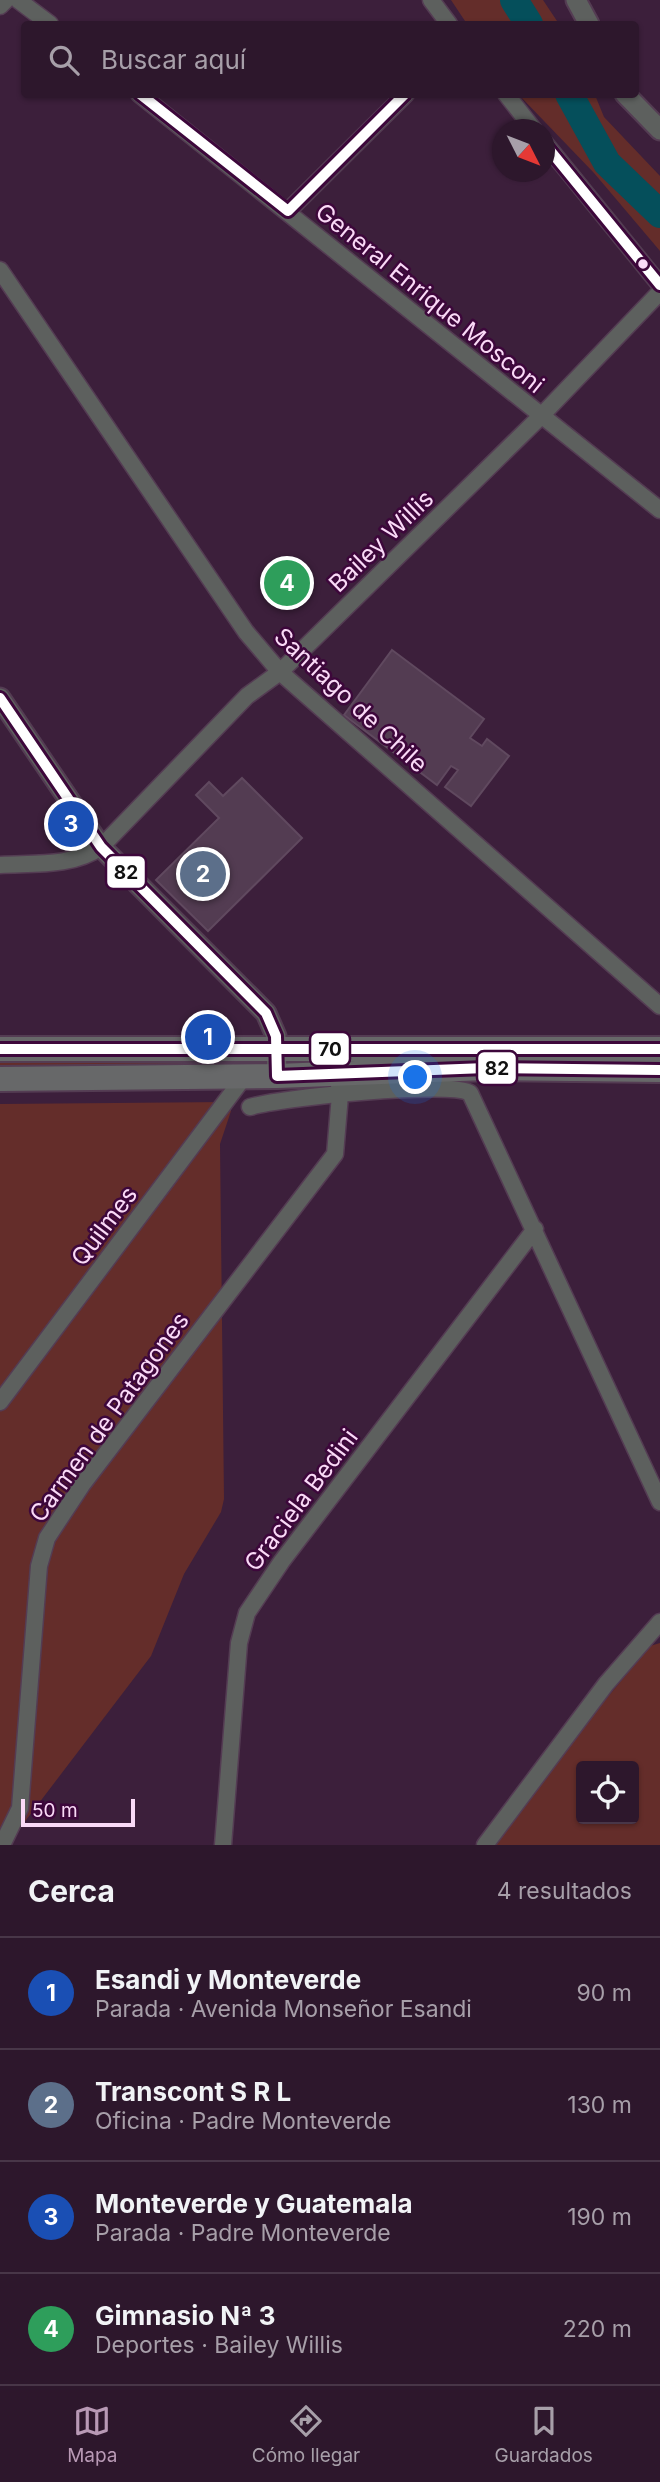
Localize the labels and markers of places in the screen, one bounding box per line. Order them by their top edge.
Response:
unlabelled marker [636,257,650,271]
pin: 4 [264,557,310,609]
pin: 3 [48,798,94,850]
pin: 2 [180,848,226,900]
pin: 1 [185,1011,231,1063]

